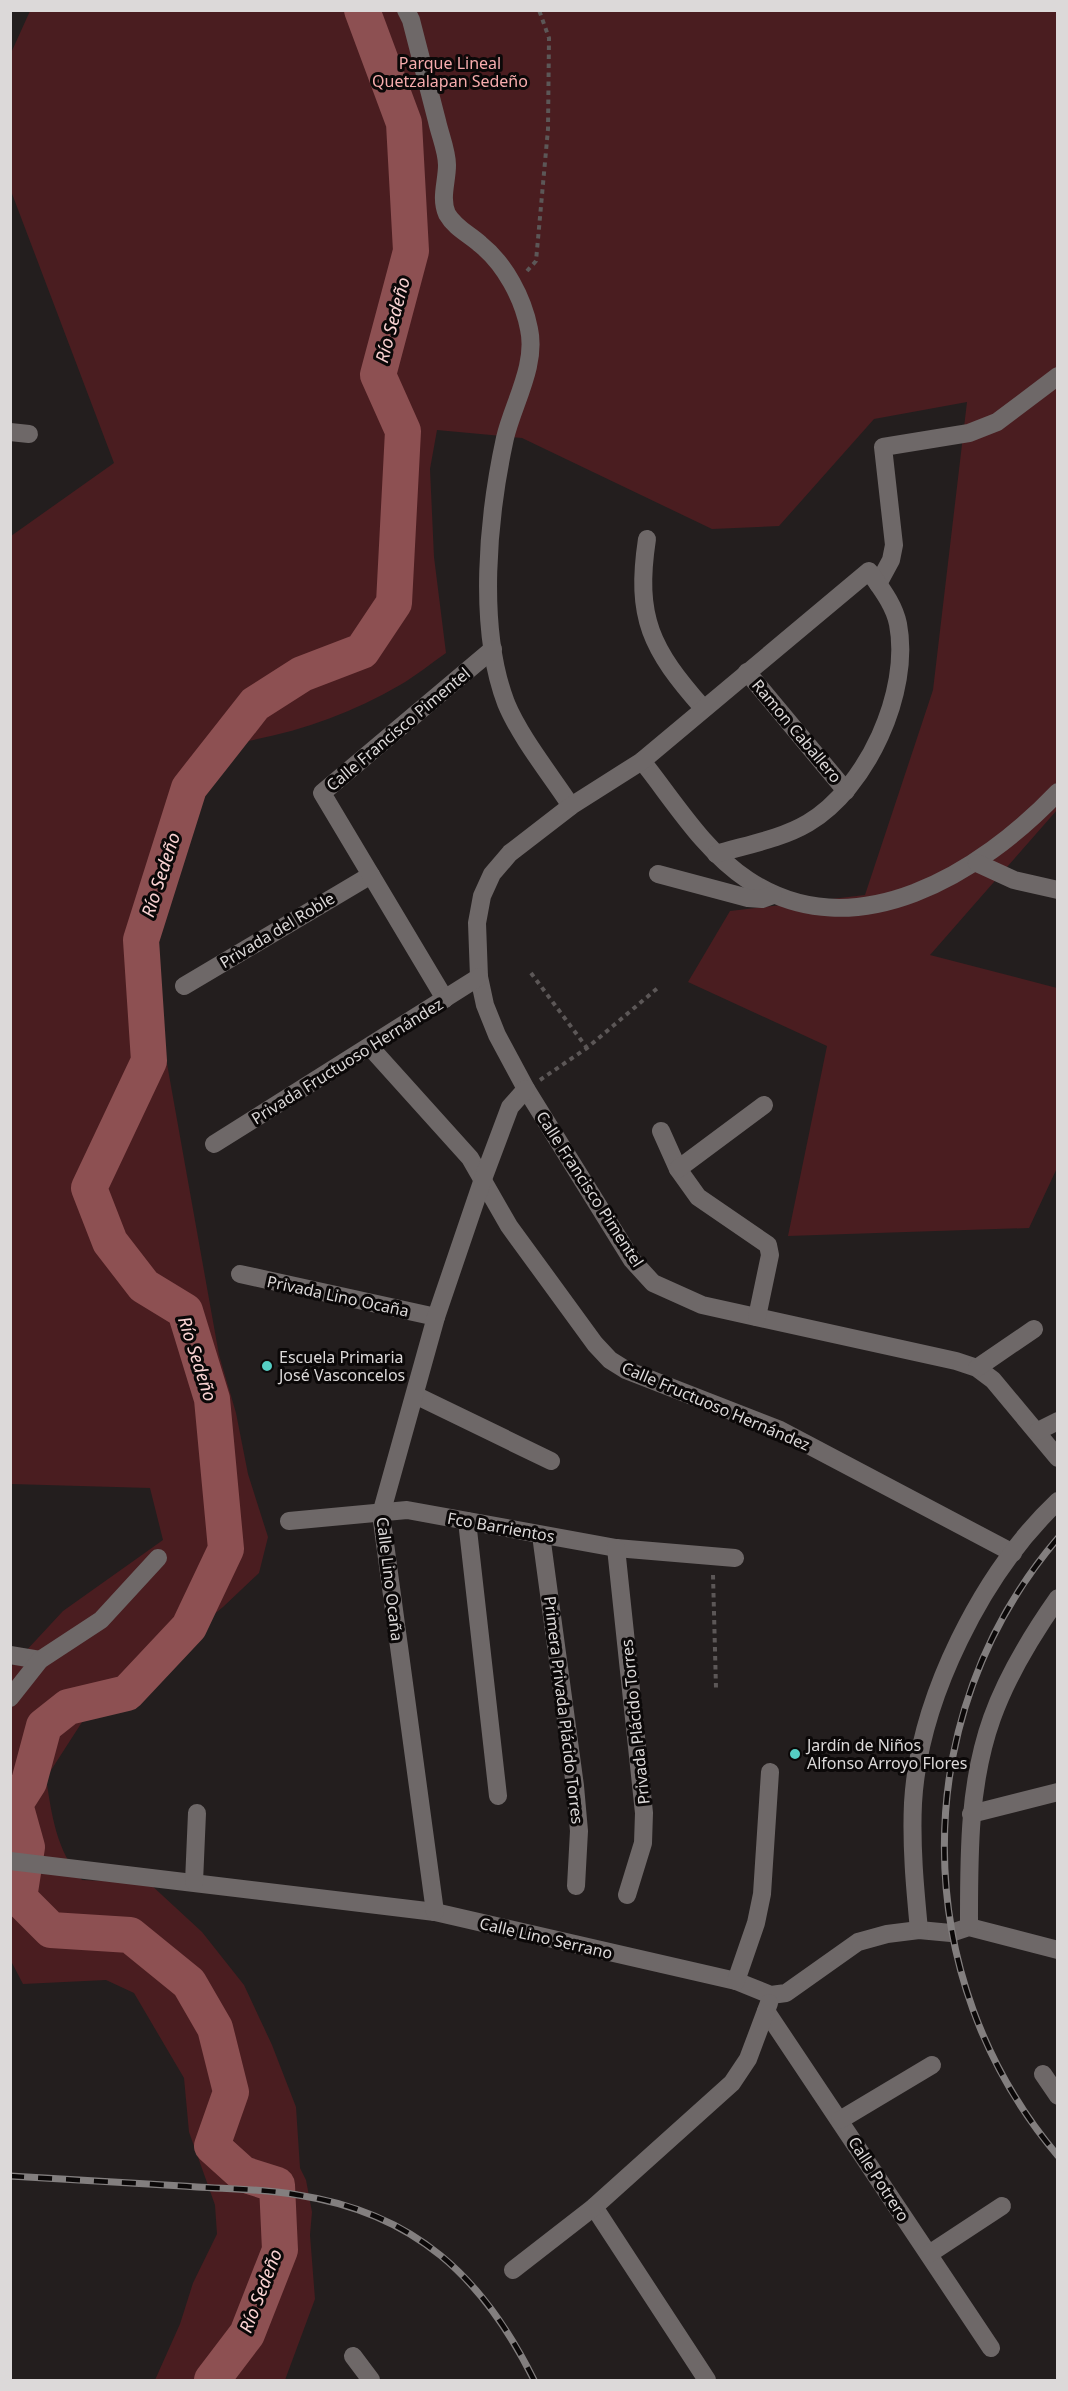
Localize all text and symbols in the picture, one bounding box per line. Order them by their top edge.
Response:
park label: Parque Lineal Quetzalapan Sedeño [372,52,528,92]
water label: Río Sedeño [369,274,415,365]
street label: Calle Francisco Pimentel [321,662,475,796]
street label: Ramon Caballero [747,675,847,787]
water label: Río Sedeño [135,829,185,920]
street label: Privada del Roble [215,887,339,973]
street label: Privada Fructuoso Hernández [247,993,447,1129]
street label: Calle Francisco Pimentel [531,1107,649,1271]
street label: Privada Lino Ocaña [265,1270,411,1322]
water label: Río Sedeño [173,1313,223,1404]
place label: Escuela Primaria José Vasconcelos [277,1346,405,1386]
street label: Calle Fructuoso Hernández [619,1356,813,1456]
marker: Escuela Primaria José Vasconcelos [260,1359,274,1373]
street label: Fco Barrientos [446,1507,556,1547]
street label: Calle Lino Ocaña [371,1516,409,1642]
street label: Primera Privada Plácido Torres [539,1595,589,1825]
street label: Privada Plácido Torres [615,1638,655,1806]
place label: Jardín de Niños Alfonso Arroyo Flores [805,1734,968,1774]
marker: Jardín de Niños Alfonso Arroyo Flores [788,1747,802,1761]
street label: Calle Lino Serrano [477,1912,615,1964]
street label: Calle Potrero [843,2132,915,2226]
water label: Río Sedeño [233,2245,287,2336]

